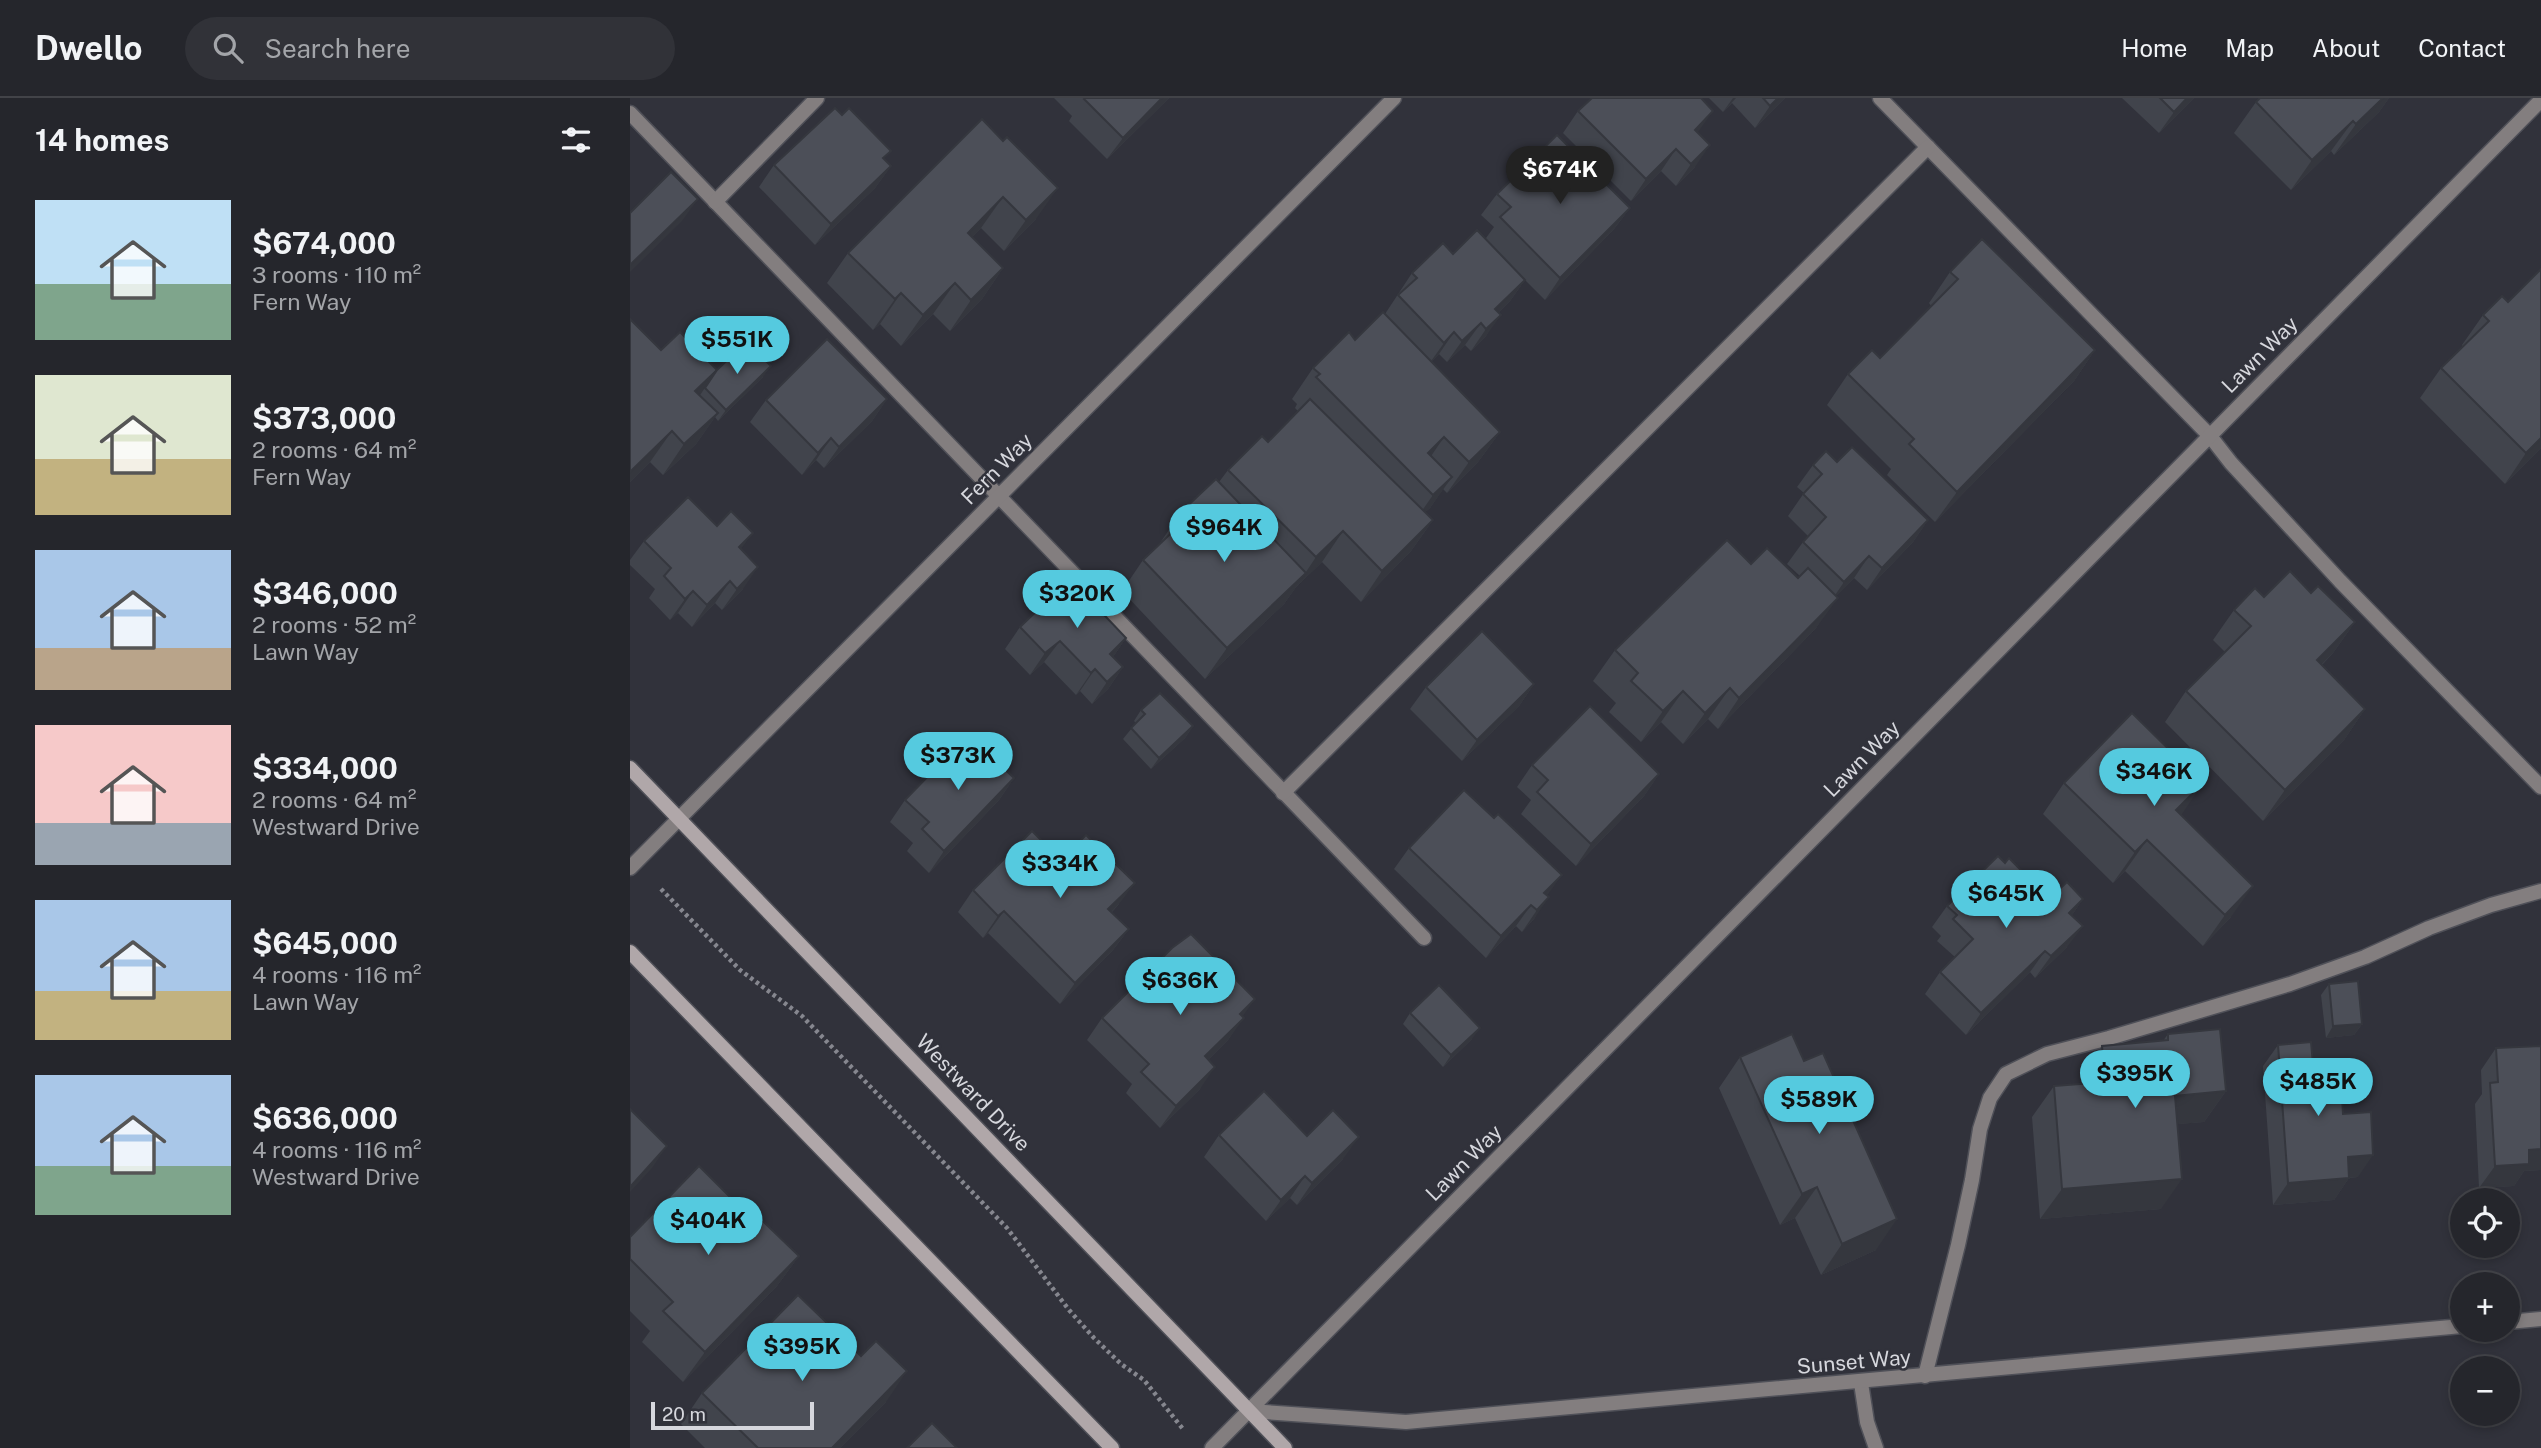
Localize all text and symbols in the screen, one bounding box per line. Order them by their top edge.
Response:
search box [185,17,675,80]
text: Dwello [35,29,143,67]
icon: search [209,29,247,67]
text: Search here [265,33,411,64]
text: Home [2121,34,2187,62]
text: Map [2225,34,2274,62]
text: About [2312,34,2380,62]
text: Contact [2418,34,2506,62]
icon: filters [557,121,595,159]
text: 14 homes [35,122,169,158]
pin: $674K [1511,146,1609,206]
text: $674K [1522,155,1598,182]
text: $674,000 [252,225,396,261]
icon: home [91,228,175,312]
text: 3 rooms · 110 m² [252,261,421,288]
text: Fern Way [252,288,351,315]
street label: Lawn Way [2216,311,2303,398]
pin: $551K [688,316,786,376]
text: $551K [700,325,774,352]
text: $373,000 [252,400,396,436]
icon: home [91,403,175,487]
street label: Fern Way [956,428,1038,510]
text: 2 rooms · 64 m² [252,436,416,463]
text: Fern Way [252,463,351,490]
pin: $964K [1175,504,1273,564]
text: $964K [1185,513,1263,540]
pin: $320K [1028,570,1126,630]
text: $346,000 [252,575,398,611]
icon: home [91,578,175,662]
text: $320K [1039,579,1115,606]
text: 2 rooms · 52 m² [252,611,416,638]
text: Lawn Way [252,638,359,665]
street label: Lawn Way [1818,715,1905,802]
pin: $373K [909,732,1007,792]
text: $373K [920,741,996,768]
pin: $346K [2105,748,2203,808]
text: $334,000 [252,750,398,786]
icon: home [91,753,175,837]
text: $346K [2115,757,2193,784]
text: 2 rooms · 64 m² [252,786,416,813]
text: Westward Drive [252,813,420,840]
pin: $334K [1011,840,1109,900]
text: $334K [1021,849,1099,876]
pin: $645K [1957,870,2055,930]
text: $645K [1967,879,2045,906]
text: $645,000 [252,925,398,961]
icon: home [91,928,175,1012]
pin: $636K [1131,958,1229,1017]
text: 4 rooms · 116 m² [252,961,421,988]
text: $636K [1141,966,1219,993]
text: Lawn Way [252,988,359,1015]
street label: Westward Drive [911,1029,1036,1156]
pin: $395K [2086,1051,2184,1110]
pin: $485K [2269,1058,2367,1118]
text: $395K [2096,1059,2174,1086]
text: $485K [2279,1067,2357,1094]
pin: $589K [1770,1076,1868,1136]
text: $589K [1780,1085,1858,1112]
text: $636,000 [252,1100,398,1136]
icon: home [91,1103,175,1187]
street label: Lawn Way [1420,1119,1507,1206]
text: 4 rooms · 116 m² [252,1136,421,1163]
text: Westward Drive [252,1163,420,1190]
map controls [2450,1188,2520,1426]
button: locate [2450,1188,2520,1258]
pin: $404K [659,1198,757,1257]
text: $404K [669,1206,747,1233]
button: + [2450,1272,2520,1342]
pin: $395K [753,1324,851,1383]
text: $395K [763,1332,841,1359]
street label: Sunset Way [1796,1344,1912,1379]
button: − [2450,1356,2520,1426]
scale bar [651,1399,814,1431]
text: 20 m [662,1403,706,1425]

